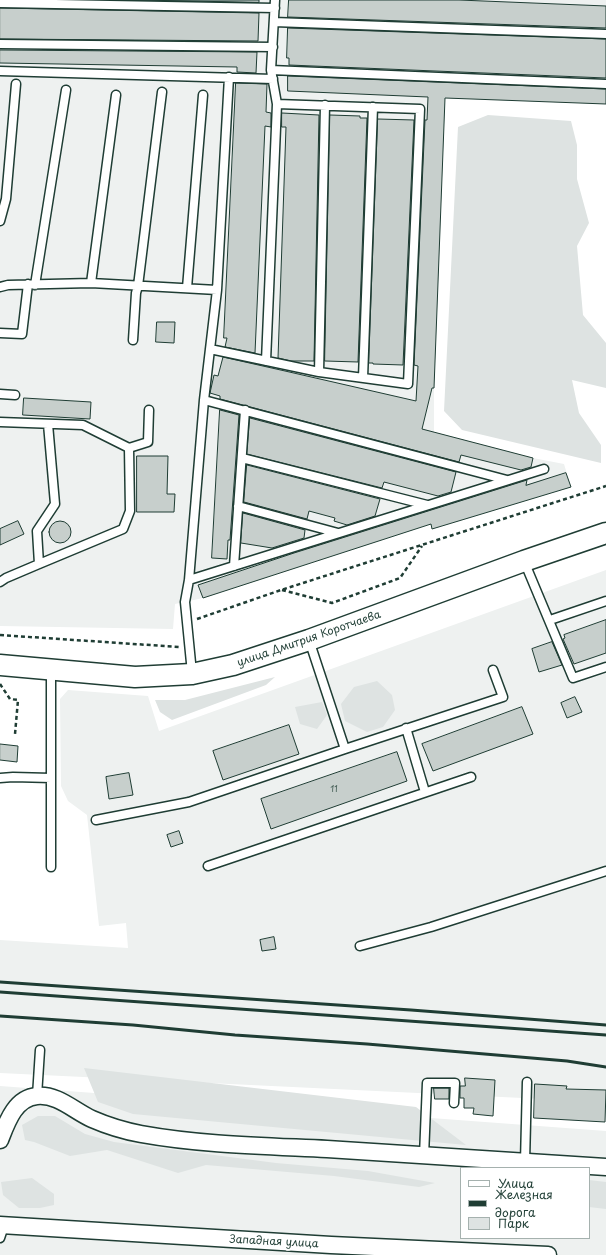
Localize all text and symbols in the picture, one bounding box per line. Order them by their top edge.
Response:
street label: улица Дмитрия Коротчаева [235,608,383,670]
house number: 11 [330,785,338,795]
legend [460,1167,590,1239]
text: Улица [498,1174,534,1192]
text: Железная дорога [495,1185,553,1221]
text: Парк [498,1214,529,1232]
street label: Западная улица [229,1233,319,1251]

